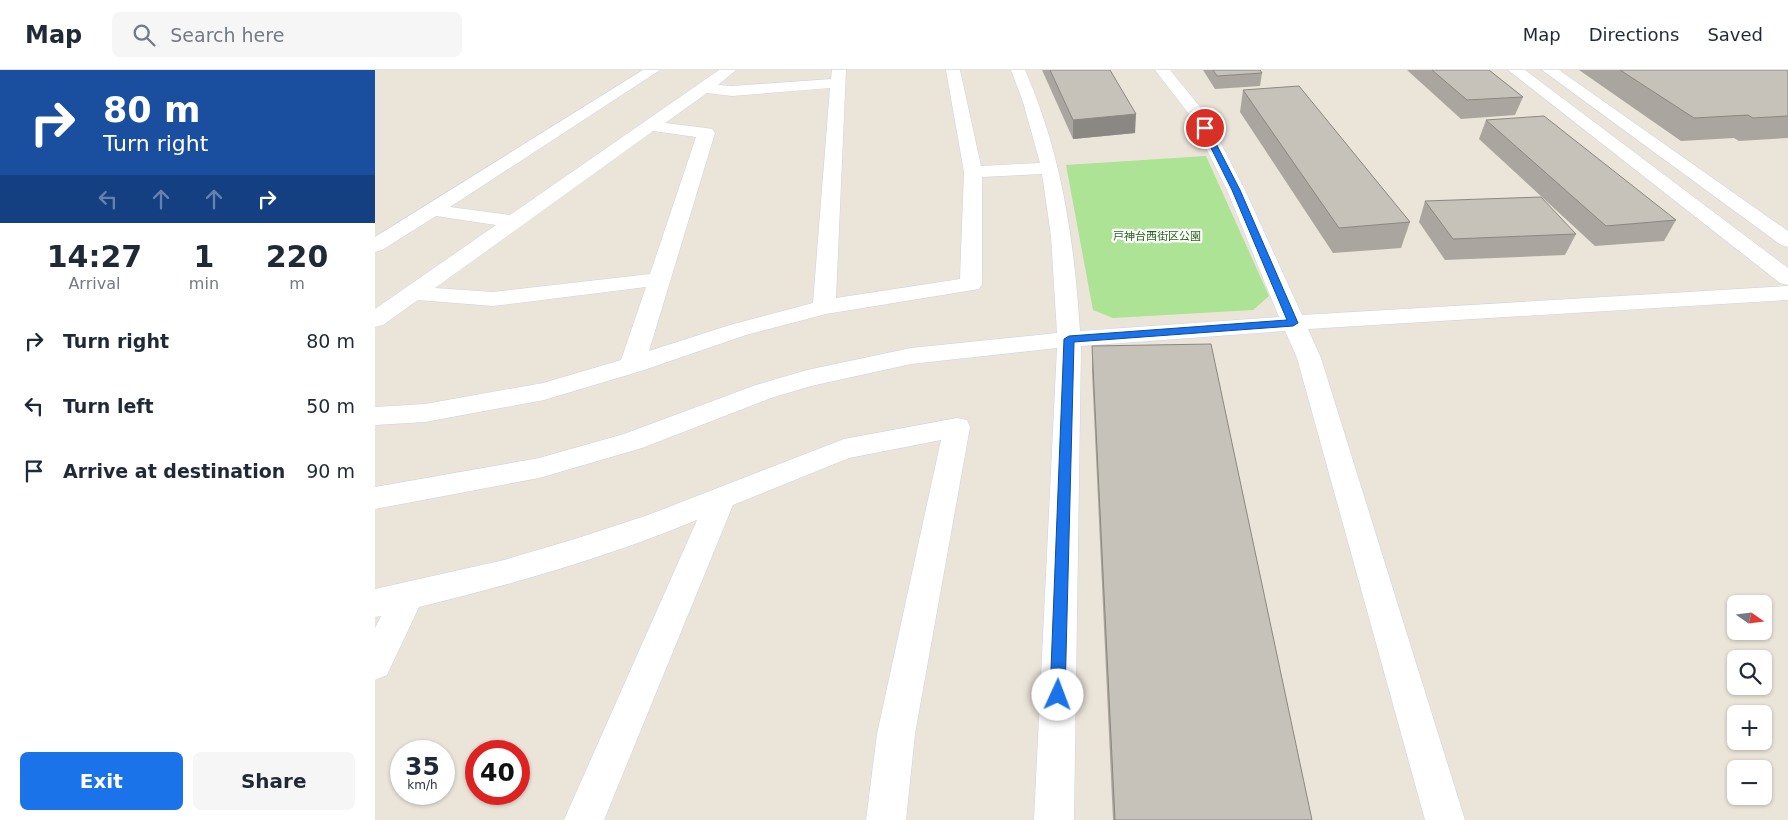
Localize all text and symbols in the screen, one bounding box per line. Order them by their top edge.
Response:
search box [112,12,462,57]
text: Map [25,21,82,49]
icon: search [130,21,158,49]
text: Search here [170,24,284,46]
text: Map [1523,24,1561,45]
text: Directions [1589,24,1679,45]
text: Saved [1707,24,1763,45]
icon: right [20,90,85,155]
text: 80 m [103,90,200,130]
pin [1184,107,1226,149]
icon: arrive [1191,114,1219,142]
text: Turn right [103,131,208,156]
icon: left [94,185,122,213]
icon: ahead [147,185,175,213]
icon: ahead [200,185,228,213]
icon: right [253,185,281,213]
park label: 戸神台西街区公園 [1113,230,1201,243]
text: 14:27 [47,239,142,274]
text: 1 [193,239,214,274]
text: 220 [266,239,328,274]
text: Arrival [68,274,120,293]
text: min [189,274,219,293]
text: m [289,274,305,293]
icon: right [20,327,48,355]
text: Turn right [63,330,169,352]
text: 80 m [306,330,355,352]
icon: left [20,392,48,420]
text: Turn left [63,395,154,417]
text: 50 m [306,395,355,417]
icon: arrive [20,457,48,485]
text: Arrive at destination [63,460,285,482]
text: 90 m [306,460,355,482]
north arrow [1727,595,1773,640]
map controls [1727,595,1772,805]
button: search [1727,650,1772,695]
position arrow [1031,668,1083,720]
button: + [1727,705,1772,750]
speed limit sign: 40 [465,740,530,805]
button: Exit [20,752,183,810]
button: Share [193,752,355,810]
text: 35 [405,752,440,781]
button: − [1727,760,1772,805]
text: km/h [407,778,438,792]

